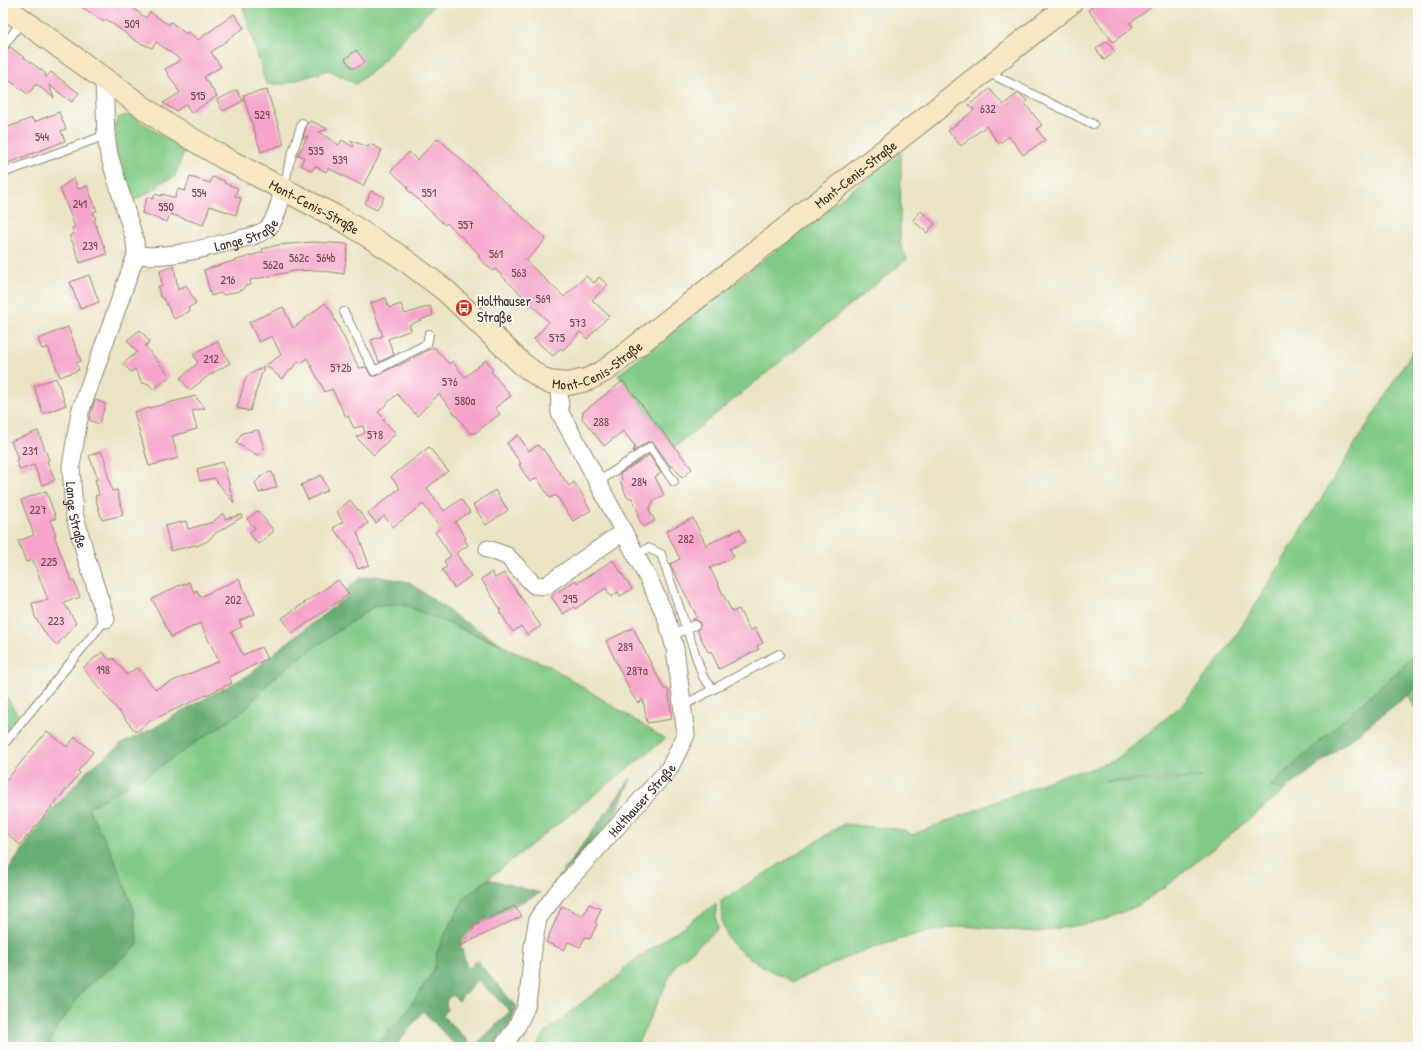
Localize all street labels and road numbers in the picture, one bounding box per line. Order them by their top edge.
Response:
street label: Mont-Cenis-Straße [810,135,900,212]
street label: Mont-Cenis-Straße [266,174,364,238]
street label: Lange Straße [212,214,282,255]
street label: Mont-Cenis-Straße [551,336,646,394]
street label: Lange Straße [63,481,93,551]
street label: Holthauser Straße [603,760,680,840]

